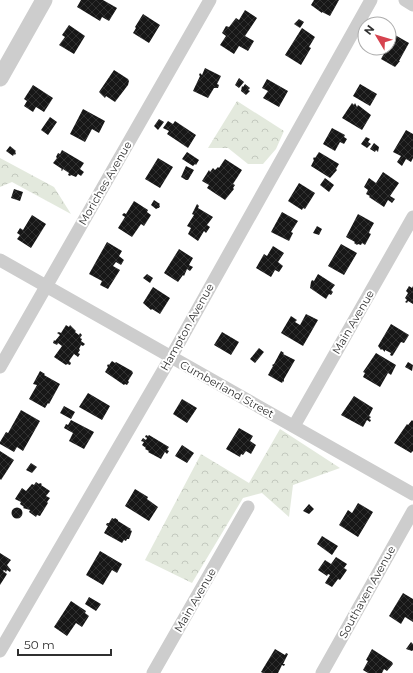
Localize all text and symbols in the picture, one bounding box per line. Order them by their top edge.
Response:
north arrow [357,16,397,56]
text: N [361,22,377,38]
street label: Moriches Avenue [75,138,135,227]
street label: Hampton Avenue [157,281,217,373]
street label: Main Avenue [329,287,377,357]
street label: Cumberland Street [177,357,277,421]
street label: Southaven Avenue [336,543,398,641]
street label: Main Avenue [171,565,219,635]
scale bar [18,631,111,657]
text: 50 m [24,637,55,652]

